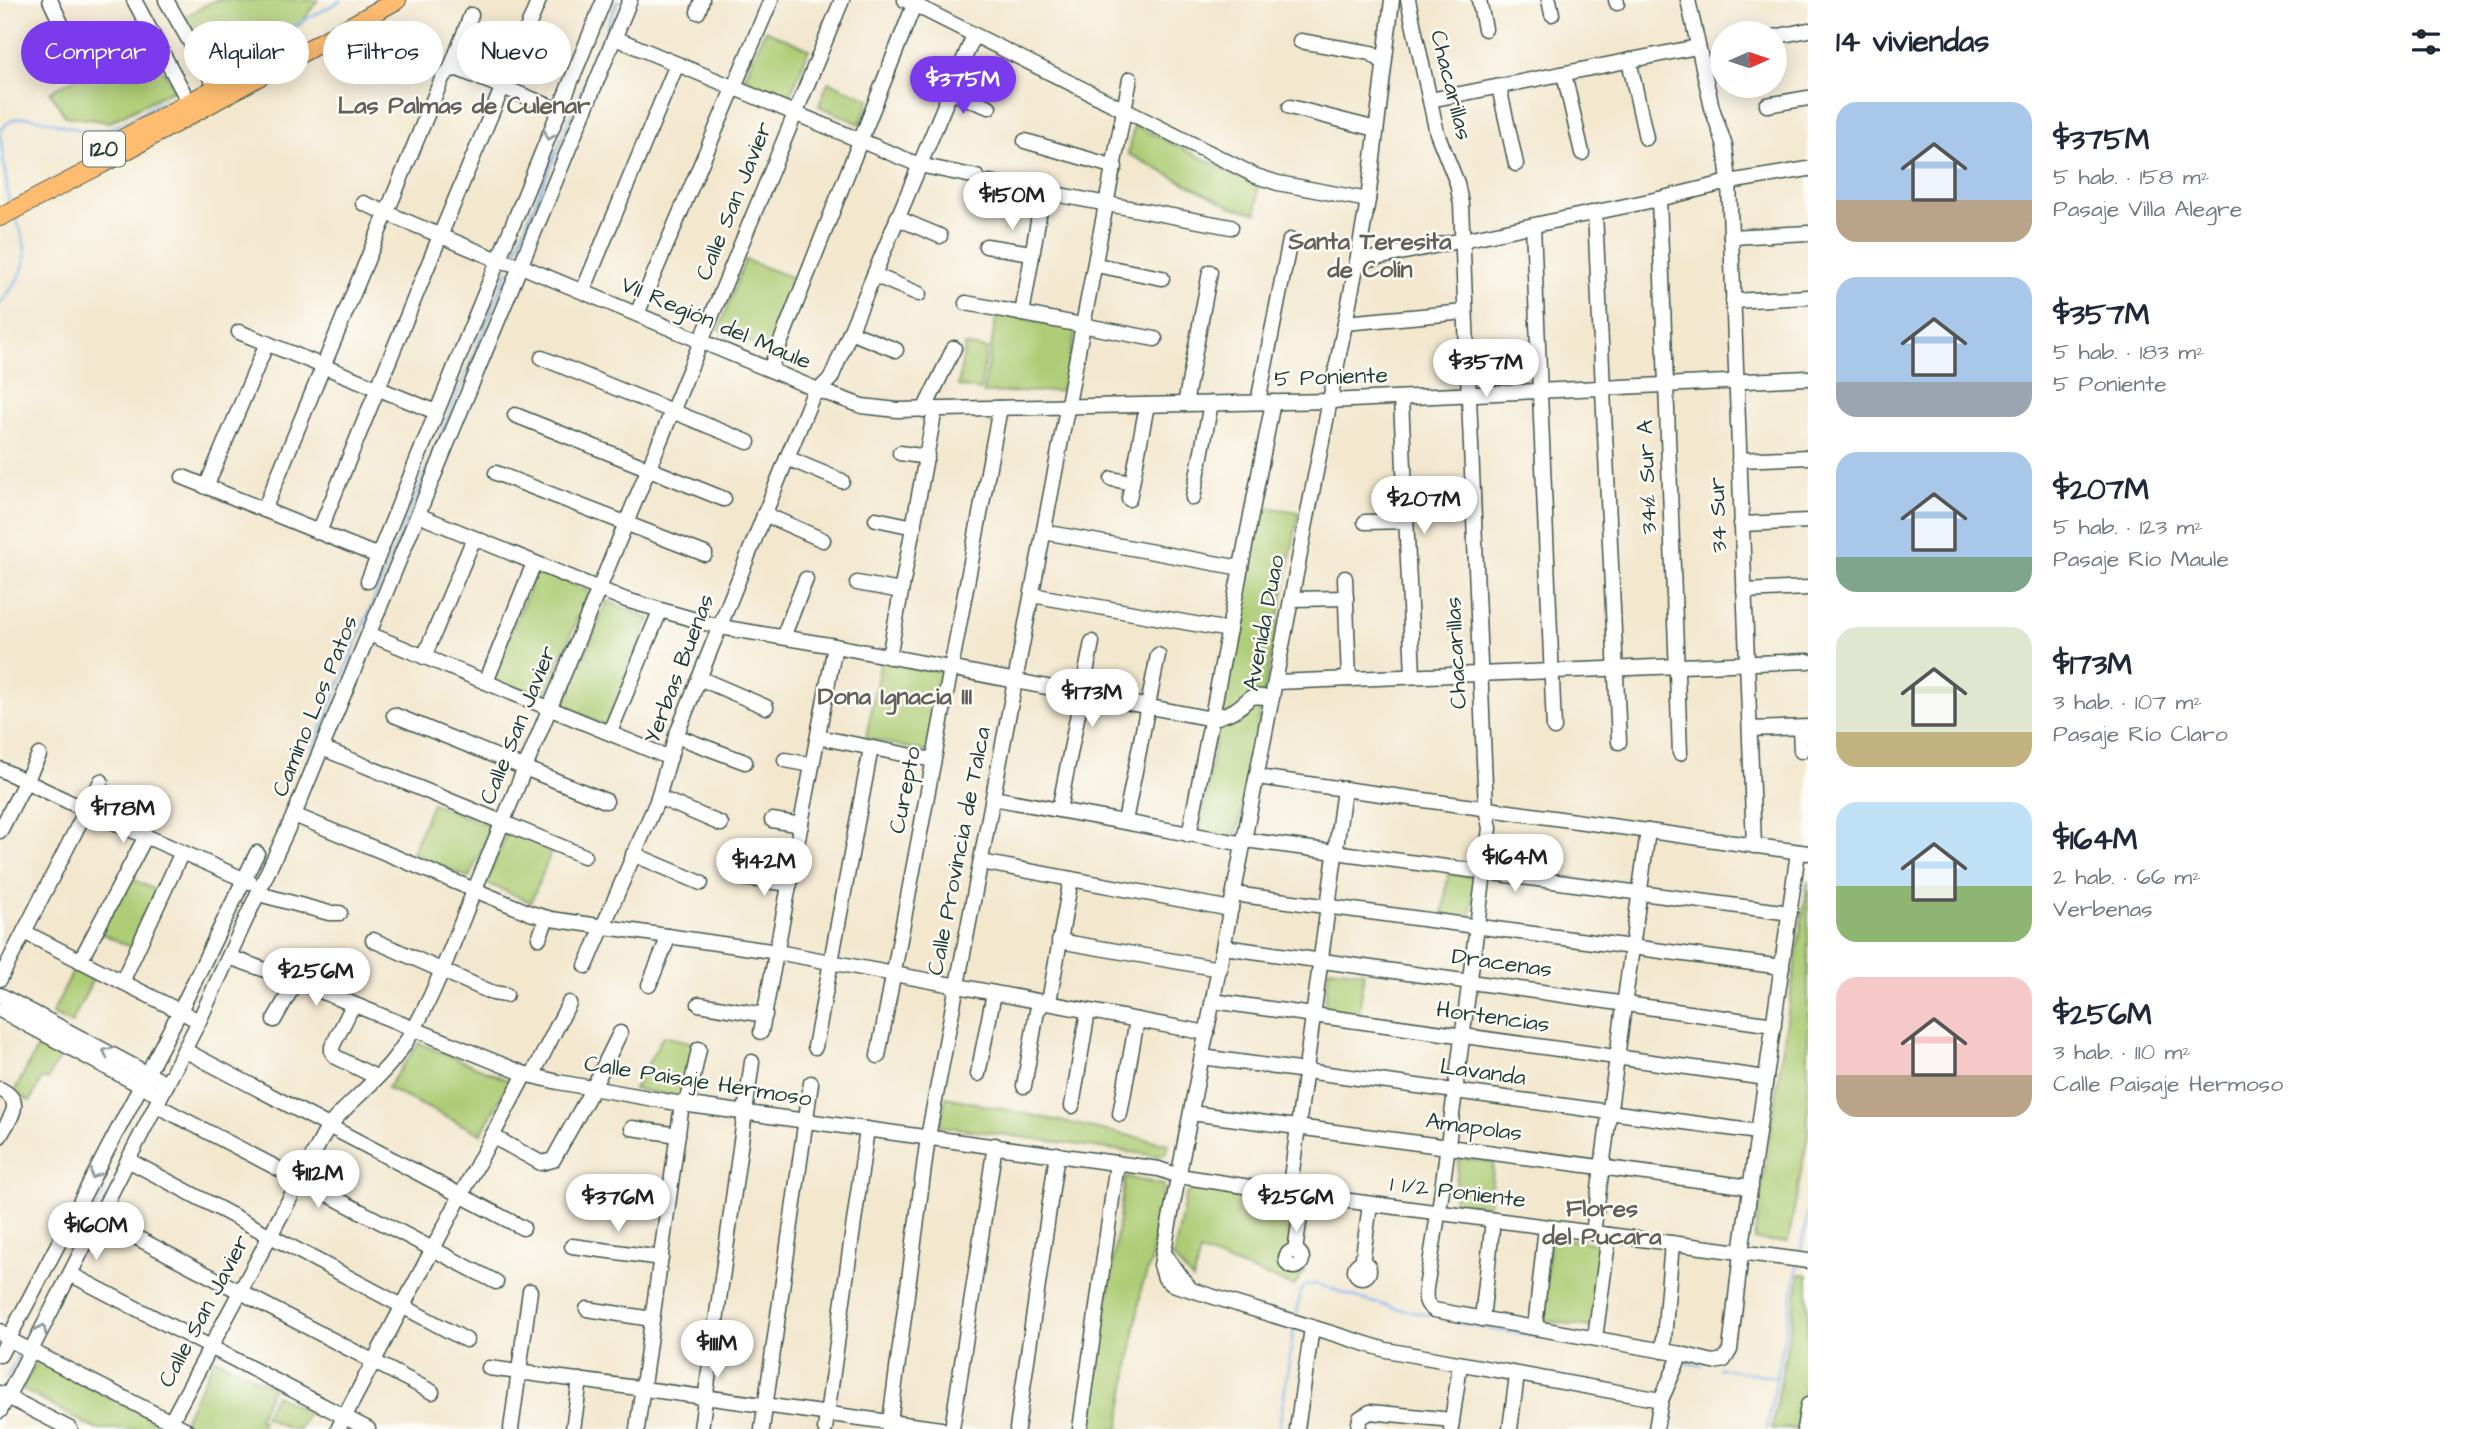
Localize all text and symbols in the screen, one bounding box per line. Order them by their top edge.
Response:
chip: Comprar [21,21,170,84]
chip: Alquilar [184,21,309,84]
chip: Filtros [323,21,443,84]
chip: Nuevo [457,21,571,84]
north arrow [1710,21,1787,98]
map controls [1710,21,1787,98]
text: 14 viviendas [1836,21,1989,63]
icon: filters [2407,23,2445,61]
street label: Chacarillas [1422,27,1480,143]
pin: $375M [914,57,1012,116]
text: $375M [926,63,1000,95]
district label: Las Palmas de Culenar [338,89,591,123]
street label: Calle San Javier [688,117,781,285]
text: $375M [2053,119,2149,161]
one-way arrow [543,130,557,142]
icon: home [1892,130,1976,214]
road number: 120 [83,132,125,166]
text: 5 hab. · 158 m² [2053,161,2209,193]
pin: $150M [963,173,1061,232]
text: $150M [979,179,1045,211]
text: Pasaje Villa Alegre [2053,193,2242,225]
district label: Santa Teresita de Colín [1288,225,1452,287]
street label: VII Región del Maule [615,268,816,378]
text: $357M [2053,294,2149,336]
icon: home [1892,305,1976,389]
text: 5 hab. · 183 m² [2053,336,2205,368]
pin: $357M [1437,340,1535,399]
text: $357M [1449,346,1523,378]
street label: 5 Poniente [1274,359,1388,395]
text: 5 Poniente [2053,368,2167,400]
street label: 34½ Sur A [1629,419,1665,535]
text: $207M [2053,469,2149,511]
pin: $207M [1375,476,1473,536]
street label: 34 Sur [1701,476,1735,553]
icon: home [1892,480,1976,564]
text: $207M [1387,483,1461,515]
text: 5 hab. · 123 m² [2053,511,2203,543]
text: Pasaje Río Maule [2053,543,2229,575]
street label: Avenida Duao [1235,552,1293,694]
street label: Yerbas Buenas [636,590,722,748]
street label: Chacarillas [1437,596,1475,710]
street label: Camino Los Patos [264,611,366,801]
street label: Calle San Javier [472,641,565,809]
text: $173M [2053,644,2132,686]
icon: home [1892,655,1976,739]
pin: $173M [1043,670,1141,729]
text: $173M [1062,676,1122,708]
district label: Dona Ignacia III [818,680,972,715]
text: 3 hab. · 107 m² [2053,686,2202,718]
text: Pasaje Río Claro [2053,718,2228,750]
street label: Calle Provincia de Talca [919,724,999,978]
street label: Curepto [881,744,929,836]
pin: $178M [74,786,172,845]
text: $178M [91,792,155,824]
text: $164M [2053,819,2138,861]
icon: home [1892,830,1976,914]
pin: $164M [1466,834,1564,894]
pin: $142M [715,838,813,898]
text: $164M [1483,841,1547,873]
text: $142M [732,845,796,877]
text: 2 hab. · 66 m² [2053,861,2201,893]
text: Verbenas [2053,893,2153,925]
street label: Dracenas [1450,940,1554,986]
pin: $256M [267,948,365,1008]
text: $256M [278,955,354,987]
street label: Hortencias [1434,993,1552,1041]
text: $256M [2053,994,2152,1036]
icon: home [1892,1005,1976,1089]
text: 3 hab. · 110 m² [2053,1036,2191,1068]
one-way arrow [101,1047,114,1060]
street label: Calle Paisaje Hermoso [582,1047,814,1115]
street label: Lavanda [1438,1050,1528,1094]
text: Calle Paisaje Hermoso [2053,1068,2283,1100]
street label: Amapolas [1424,1104,1524,1150]
pin: $112M [269,1150,367,1210]
text: $112M [293,1157,343,1189]
one-way arrow [89,1167,102,1180]
street label: 1 1/2 Poniente [1388,1168,1528,1216]
pin: $376M [569,1174,667,1234]
pin: $256M [1247,1174,1345,1234]
text: $376M [582,1181,654,1213]
text: $256M [1258,1181,1334,1213]
district label: Flores del Pucara [1541,1192,1662,1254]
pin: $160M [47,1202,145,1262]
text: $160M [64,1209,128,1241]
street label: Calle San Javier [150,1229,258,1393]
pin: $111M [668,1320,766,1380]
one-way arrow [34,1323,48,1336]
text: $111M [697,1327,737,1359]

